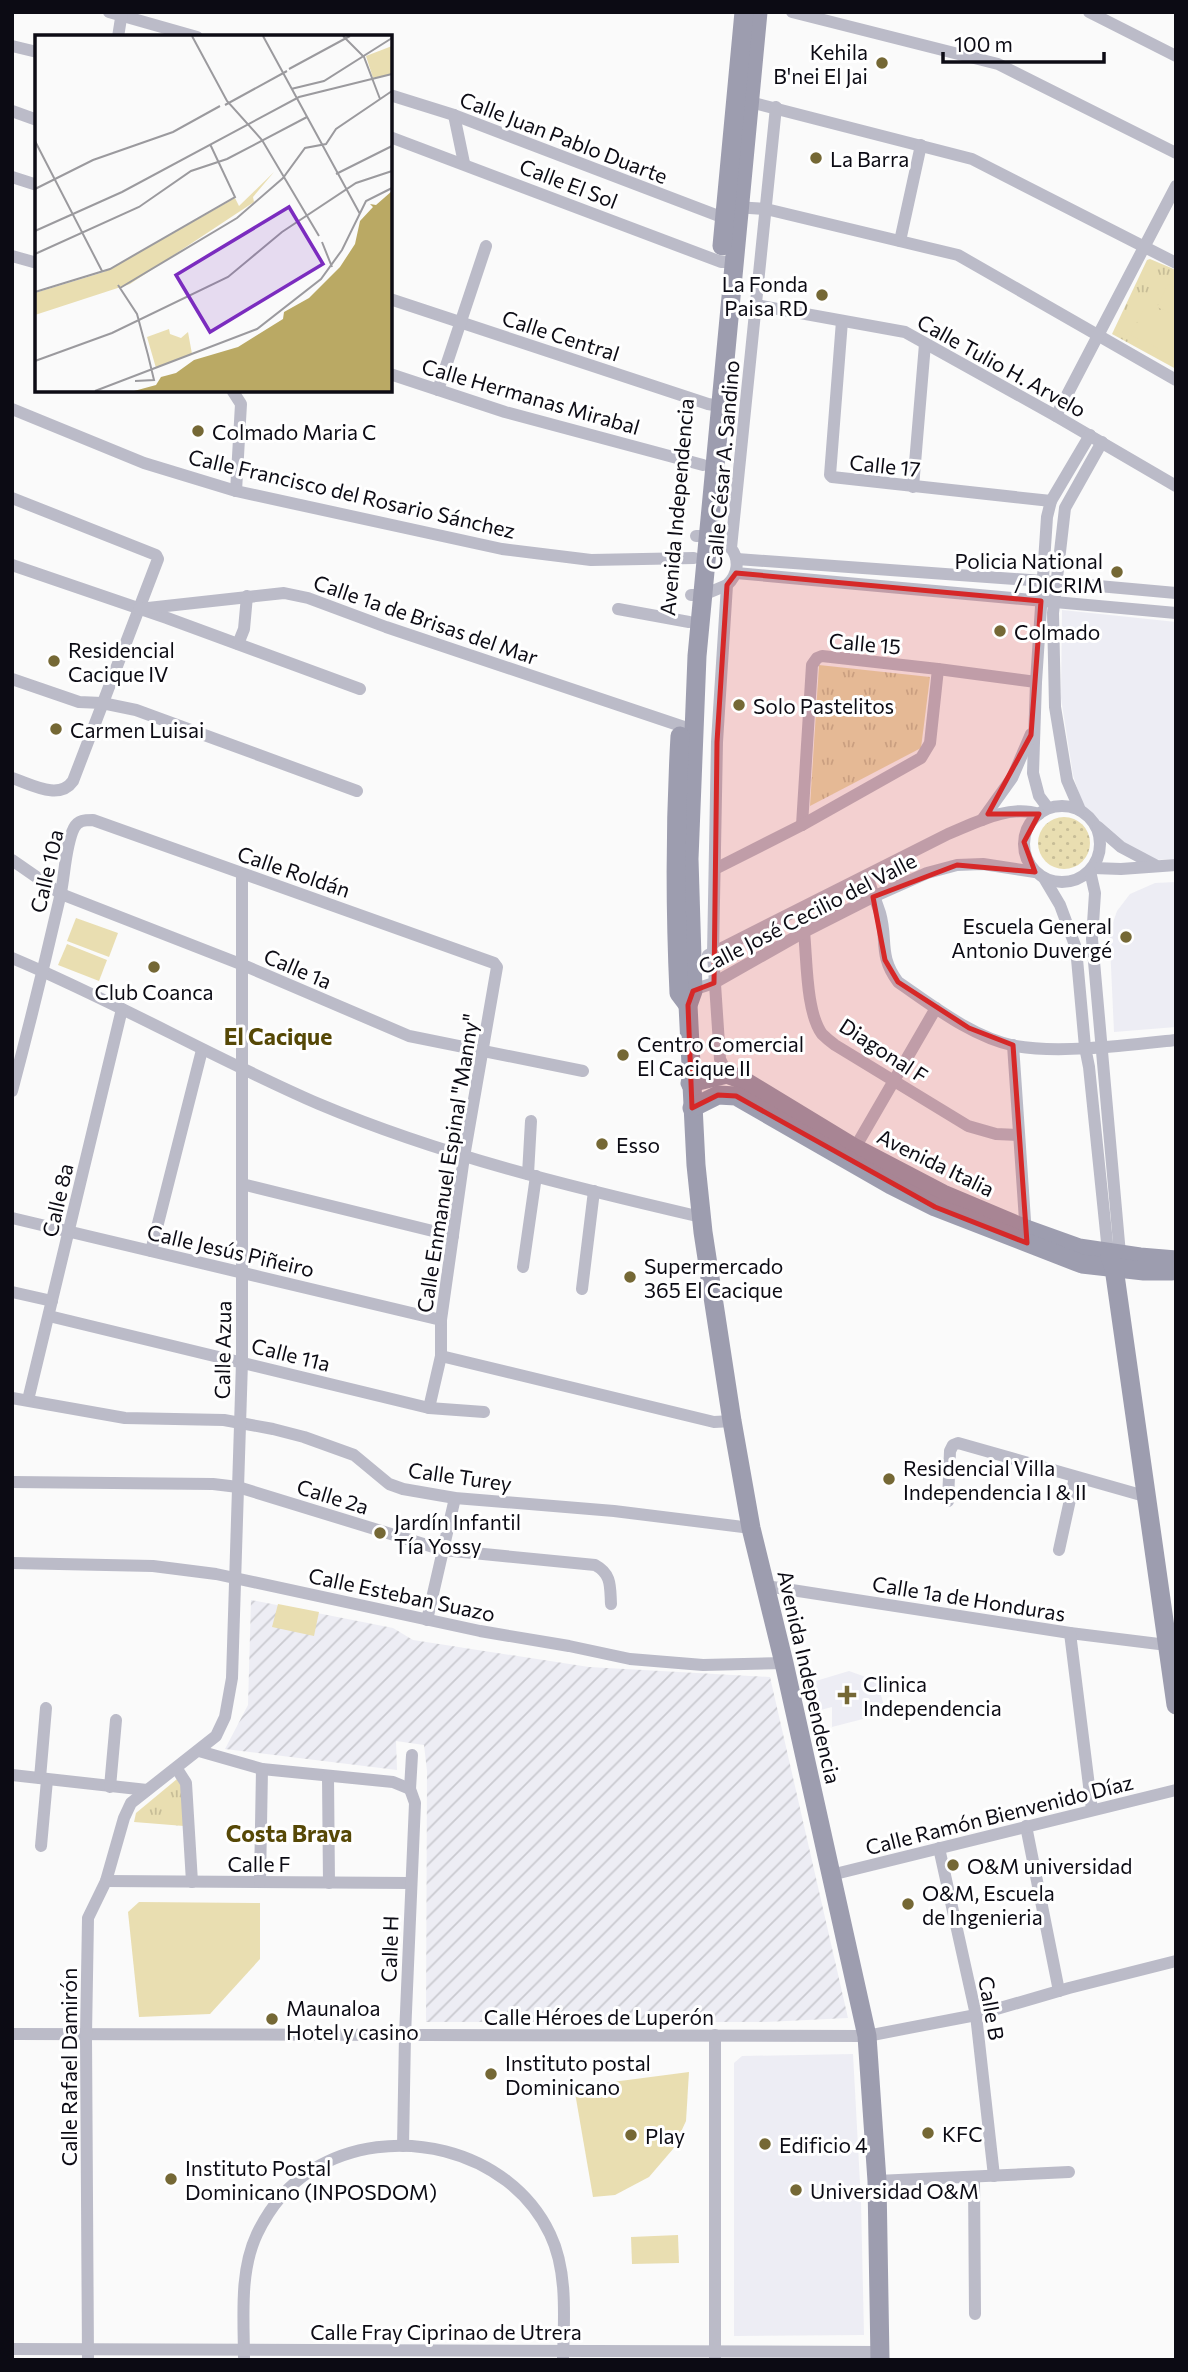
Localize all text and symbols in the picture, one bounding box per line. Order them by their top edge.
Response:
scale bar [943,21,1104,65]
text: 100 m [954,31,1013,56]
inset map [35,35,392,392]
place label: Kehila B'nei El Jai [773,39,868,88]
marker: Kehila B'nei El Jai [874,55,890,71]
street label: Calle Juan Pablo Duarte [457,86,671,188]
place label: La Barra [830,146,909,171]
marker: La Barra [808,150,824,166]
street label: Calle El Sol [516,153,622,213]
place label: La Fonda Paisa RD [722,271,808,320]
marker: La Fonda Paisa RD [814,287,830,303]
street label: Calle Central [499,304,623,366]
street label: Calle Tulio H. Arvelo [913,308,1091,422]
street label: Calle Hermanas Mirabal [419,353,643,439]
street label: Calle César A. Sandino [700,359,744,571]
street label: Avenida Independencia [654,397,698,617]
place label: Colmado Maria C [212,419,376,444]
marker: Colmado Maria C [190,423,206,439]
street label: Calle Francisco del Rosario Sánchez [186,443,518,543]
street label: Calle 17 [848,449,922,481]
place label: Policia National / DICRIM [954,548,1103,597]
marker: Policia National / DICRIM [1109,564,1125,580]
street label: Calle 1a de Brisas del Mar [311,569,541,669]
place label: Colmado [1014,619,1100,644]
marker: Colmado [992,623,1008,639]
street label: Calle 15 [828,627,902,659]
place label: Residencial Cacique IV [68,637,175,686]
marker: Residencial Cacique IV [46,653,62,669]
place label: Solo Pastelitos [753,693,894,718]
marker: Solo Pastelitos [731,697,747,713]
place label: Carmen Luisai [70,717,204,742]
marker: Carmen Luisai [48,721,64,737]
street label: Calle 10a [24,827,68,915]
street label: Calle Roldán [234,840,354,902]
street label: Calle José Cecilio del Valle [694,847,920,979]
place label: Escuela General Antonio Duvergé [951,913,1112,962]
marker: Escuela General Antonio Duvergé [1118,929,1134,945]
street label: Calle 1a [260,943,336,993]
marker: Club Coanca [146,959,162,975]
place label: Club Coanca [94,979,214,1004]
street label: Calle Enmanuel Espinal "Manny" [411,1012,483,1314]
street label: Diagonal F [835,1012,933,1088]
district label: El Cacique [224,1022,332,1050]
place label: Centro Comercial El Cacique II [637,1031,804,1080]
marker: Centro Comercial El Cacique II [615,1047,631,1063]
street label: Avenida Italia [873,1123,999,1201]
place label: Esso [616,1132,660,1157]
marker: Esso [594,1136,610,1152]
street label: Calle 8a [36,1161,78,1239]
street label: Calle Jesús Piñeiro [145,1219,317,1281]
place label: Supermercado 365 El Cacique [644,1253,783,1302]
marker: Supermercado 365 El Cacique [622,1269,638,1285]
street label: Calle Azua [209,1300,235,1400]
street label: Calle 11a [249,1332,333,1376]
place label: Residencial Villa Independencia I & II [903,1455,1087,1504]
street label: Calle Turey [407,1456,513,1496]
marker: Residencial Villa Independencia I & II [881,1471,897,1487]
street label: Calle 2a [294,1473,372,1519]
place label: Jardín Infantil Tía Yossy [394,1509,521,1558]
marker: Jardín Infantil Tía Yossy [372,1525,388,1541]
street label: Calle Esteban Suazo [306,1562,498,1626]
street label: Avenida Independencia [773,1568,847,1786]
street label: Calle 1a de Honduras [871,1570,1067,1626]
place label: Clinica Independencia [863,1671,1002,1720]
marker: Clinica Independencia [837,1685,857,1705]
street label: Calle Ramón Bienvenido Díaz [863,1769,1135,1859]
district label: Costa Brava [226,1819,352,1847]
street label: Calle F [227,1851,291,1876]
place label: O&M universidad [967,1853,1132,1878]
marker: O&M universidad [945,1857,961,1873]
place label: O&M, Escuela de Ingenieria [922,1880,1055,1929]
marker: O&M, Escuela de Ingenieria [900,1896,916,1912]
street label: Calle H [375,1915,403,1983]
street label: Calle Rafael Damirón [56,1968,81,2166]
street label: Calle B [974,1974,1010,2042]
place label: Maunaloa Hotel y casino [286,1995,419,2044]
street label: Calle Héroes de Luperón [484,2004,714,2029]
marker: Maunaloa Hotel y casino [264,2011,280,2027]
place label: Instituto postal Dominicano [505,2050,651,2099]
marker: Instituto postal Dominicano [483,2066,499,2082]
place label: KFC [942,2121,983,2146]
place label: Play [645,2123,685,2148]
marker: KFC [920,2125,936,2141]
marker: Play [623,2127,639,2143]
place label: Edificio 4 [779,2132,868,2157]
marker: Edificio 4 [757,2136,773,2152]
place label: Instituto Postal Dominicano (INPOSDOM) [185,2155,437,2204]
marker: Instituto Postal Dominicano (INPOSDOM) [163,2171,179,2187]
place label: Universidad O&M [810,2178,979,2203]
marker: Universidad O&M [788,2182,804,2198]
street label: Calle Fray Ciprinao de Utrera [310,2319,582,2344]

